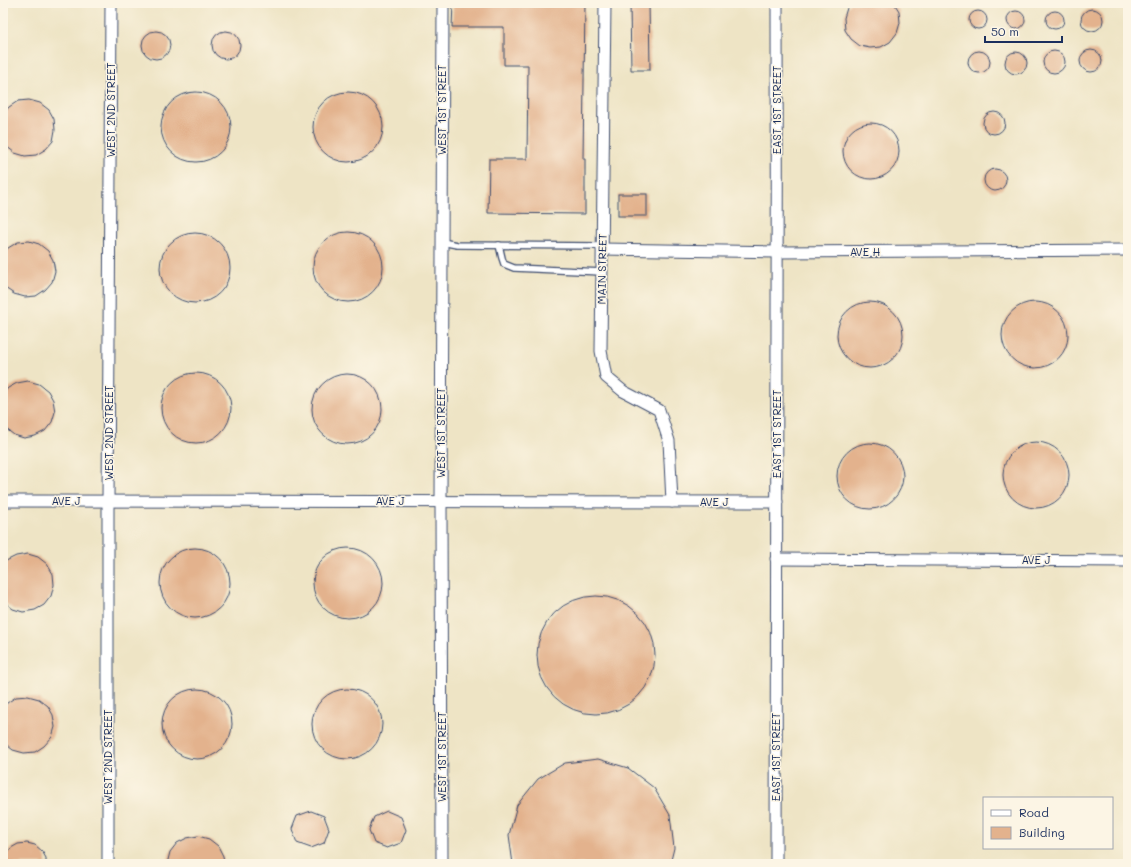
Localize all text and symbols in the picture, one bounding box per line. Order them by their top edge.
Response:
scale bar [985,18,1062,44]
text: 50 m [991,23,1019,39]
street label: WEST 2ND STREET [103,62,118,158]
street label: WEST 1ST STREET [434,65,449,155]
street label: EAST 1ST STREET [769,66,784,154]
street label: MAIN STREET [593,233,610,305]
street label: AVE H [850,244,881,259]
street label: WEST 2ND STREET [101,385,116,481]
street label: WEST 1ST STREET [433,388,448,478]
street label: EAST 1ST STREET [769,390,784,478]
street label: AVE J [52,493,80,508]
street label: AVE J [376,493,404,508]
street label: AVE J [700,494,728,509]
street label: AVE J [1022,552,1050,567]
street label: WEST 2ND STREET [100,709,115,805]
street label: WEST 1ST STREET [434,712,449,802]
street label: EAST 1ST STREET [768,713,783,801]
legend [983,797,1113,849]
text: Road [1019,804,1049,820]
text: Building [1019,824,1065,840]

